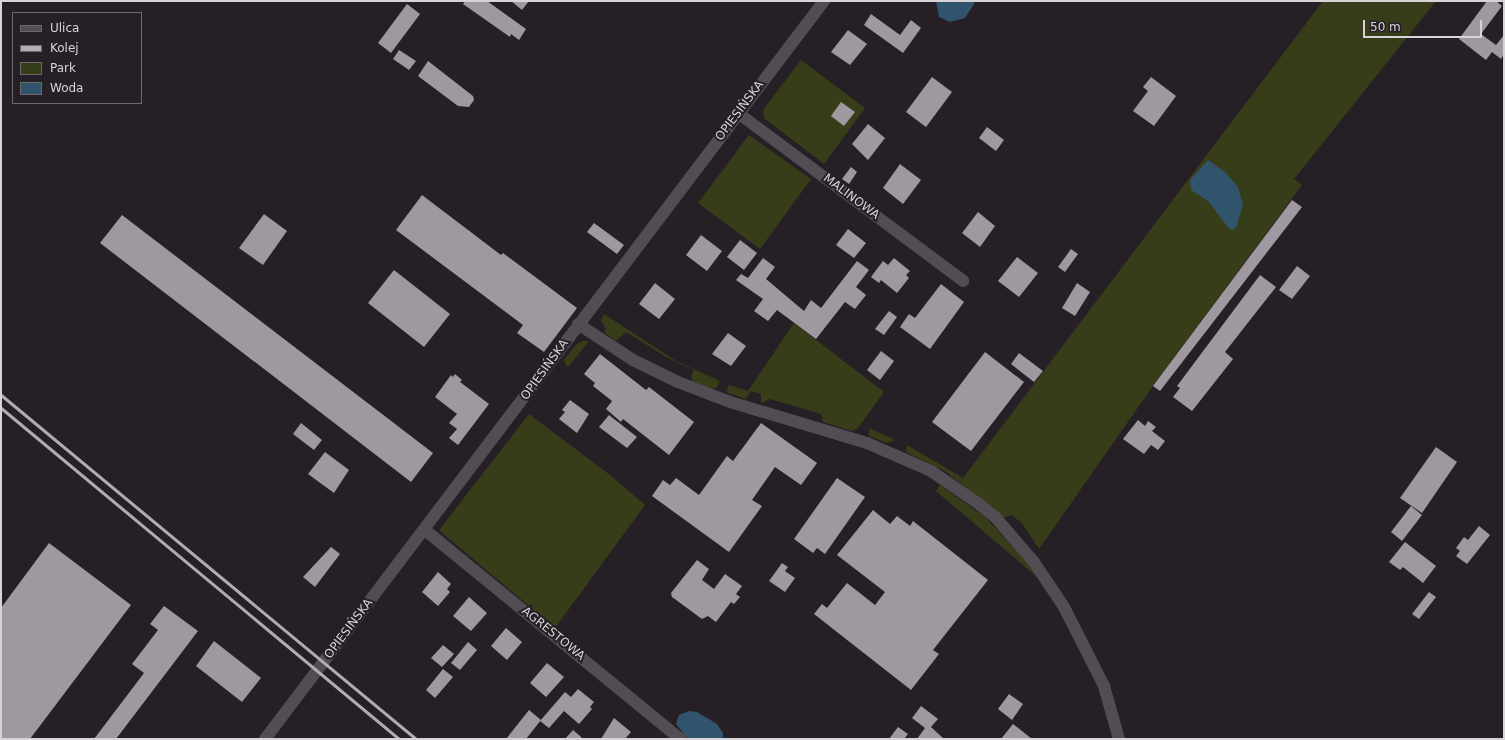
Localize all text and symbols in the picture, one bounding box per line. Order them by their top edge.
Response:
legend [12,12,142,104]
scale bar [1365,12,1484,38]
text: 50 m [1370,20,1401,34]
text: Ulica [50,21,79,35]
text: Kolej [50,41,79,55]
text: Park [50,61,76,75]
street label: OPIESIŃSKA [713,78,767,144]
text: Woda [50,81,83,95]
street label: MALINOWA [820,171,882,223]
street label: OPIESIŃSKA [518,337,572,403]
street label: OPIESIŃSKA [322,596,376,662]
street label: AGRESTOWA [519,604,587,664]

